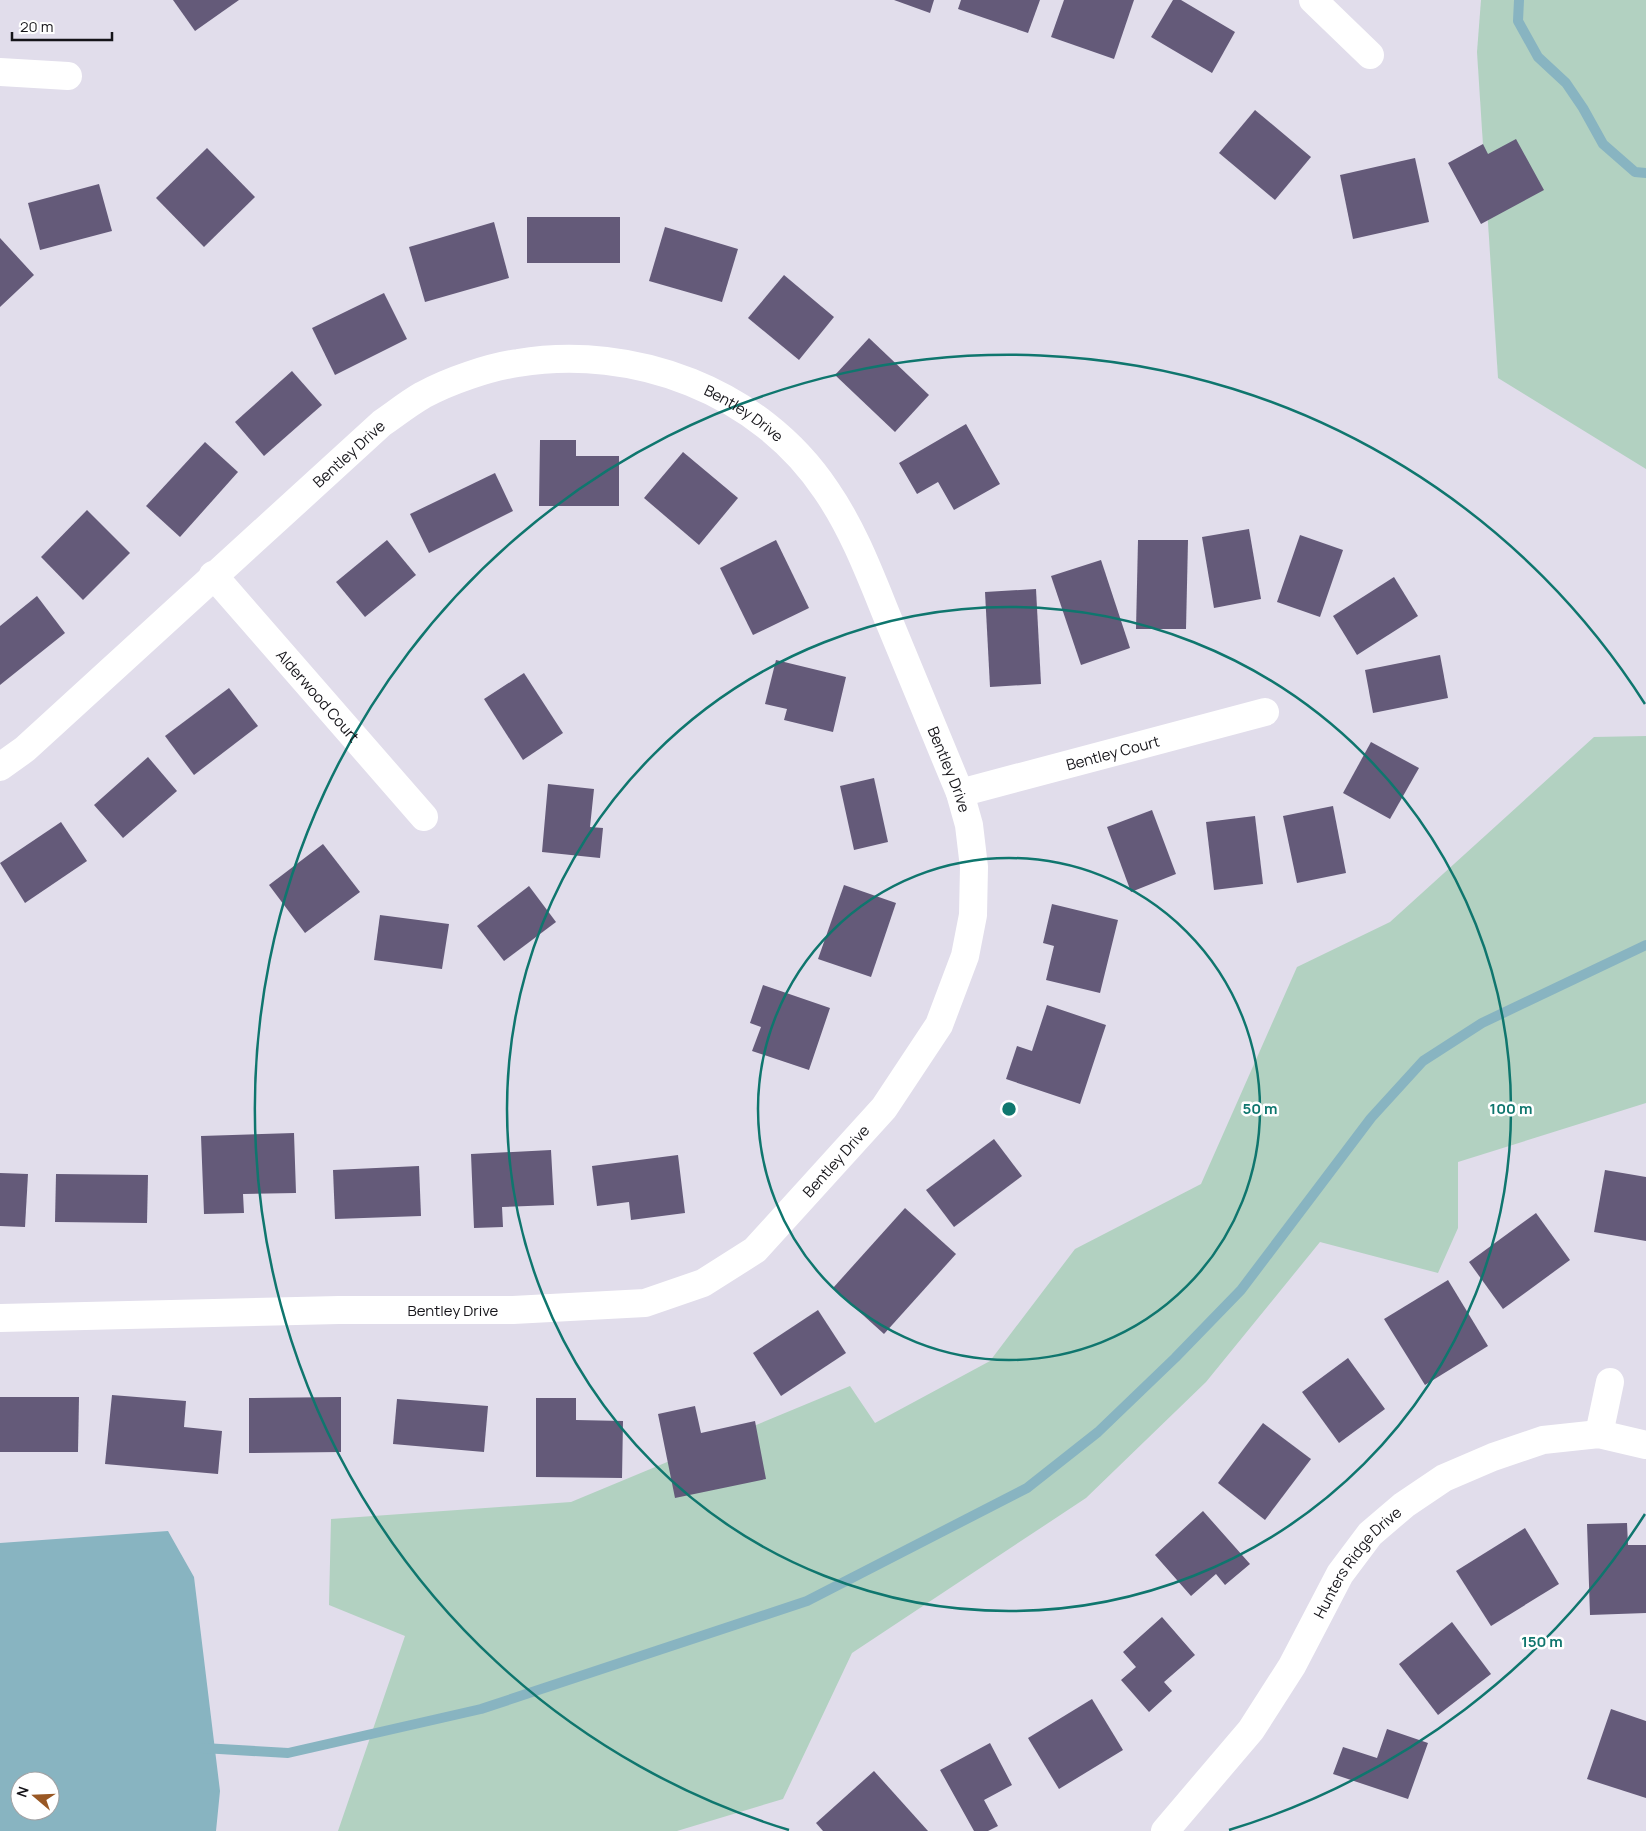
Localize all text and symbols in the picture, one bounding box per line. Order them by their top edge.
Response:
scale bar [12,10,112,42]
text: 20 m [20,16,53,37]
street label: Bentley Drive [701,379,788,446]
street label: Bentley Drive [308,415,389,492]
street label: Alderwood Court [272,645,364,747]
street label: Bentley Drive [923,723,975,815]
street label: Bentley Court [1064,730,1162,775]
text: 50 m [1242,1098,1278,1119]
text: 100 m [1490,1098,1532,1119]
centre of rings [1000,1100,1018,1118]
street label: Bentley Drive [798,1120,874,1202]
street label: Bentley Drive [408,1300,499,1321]
street label: Hunters Ridge Drive [1308,1501,1406,1622]
text: 150 m [1521,1631,1563,1652]
north arrow [10,1771,60,1821]
text: N [12,1784,33,1799]

